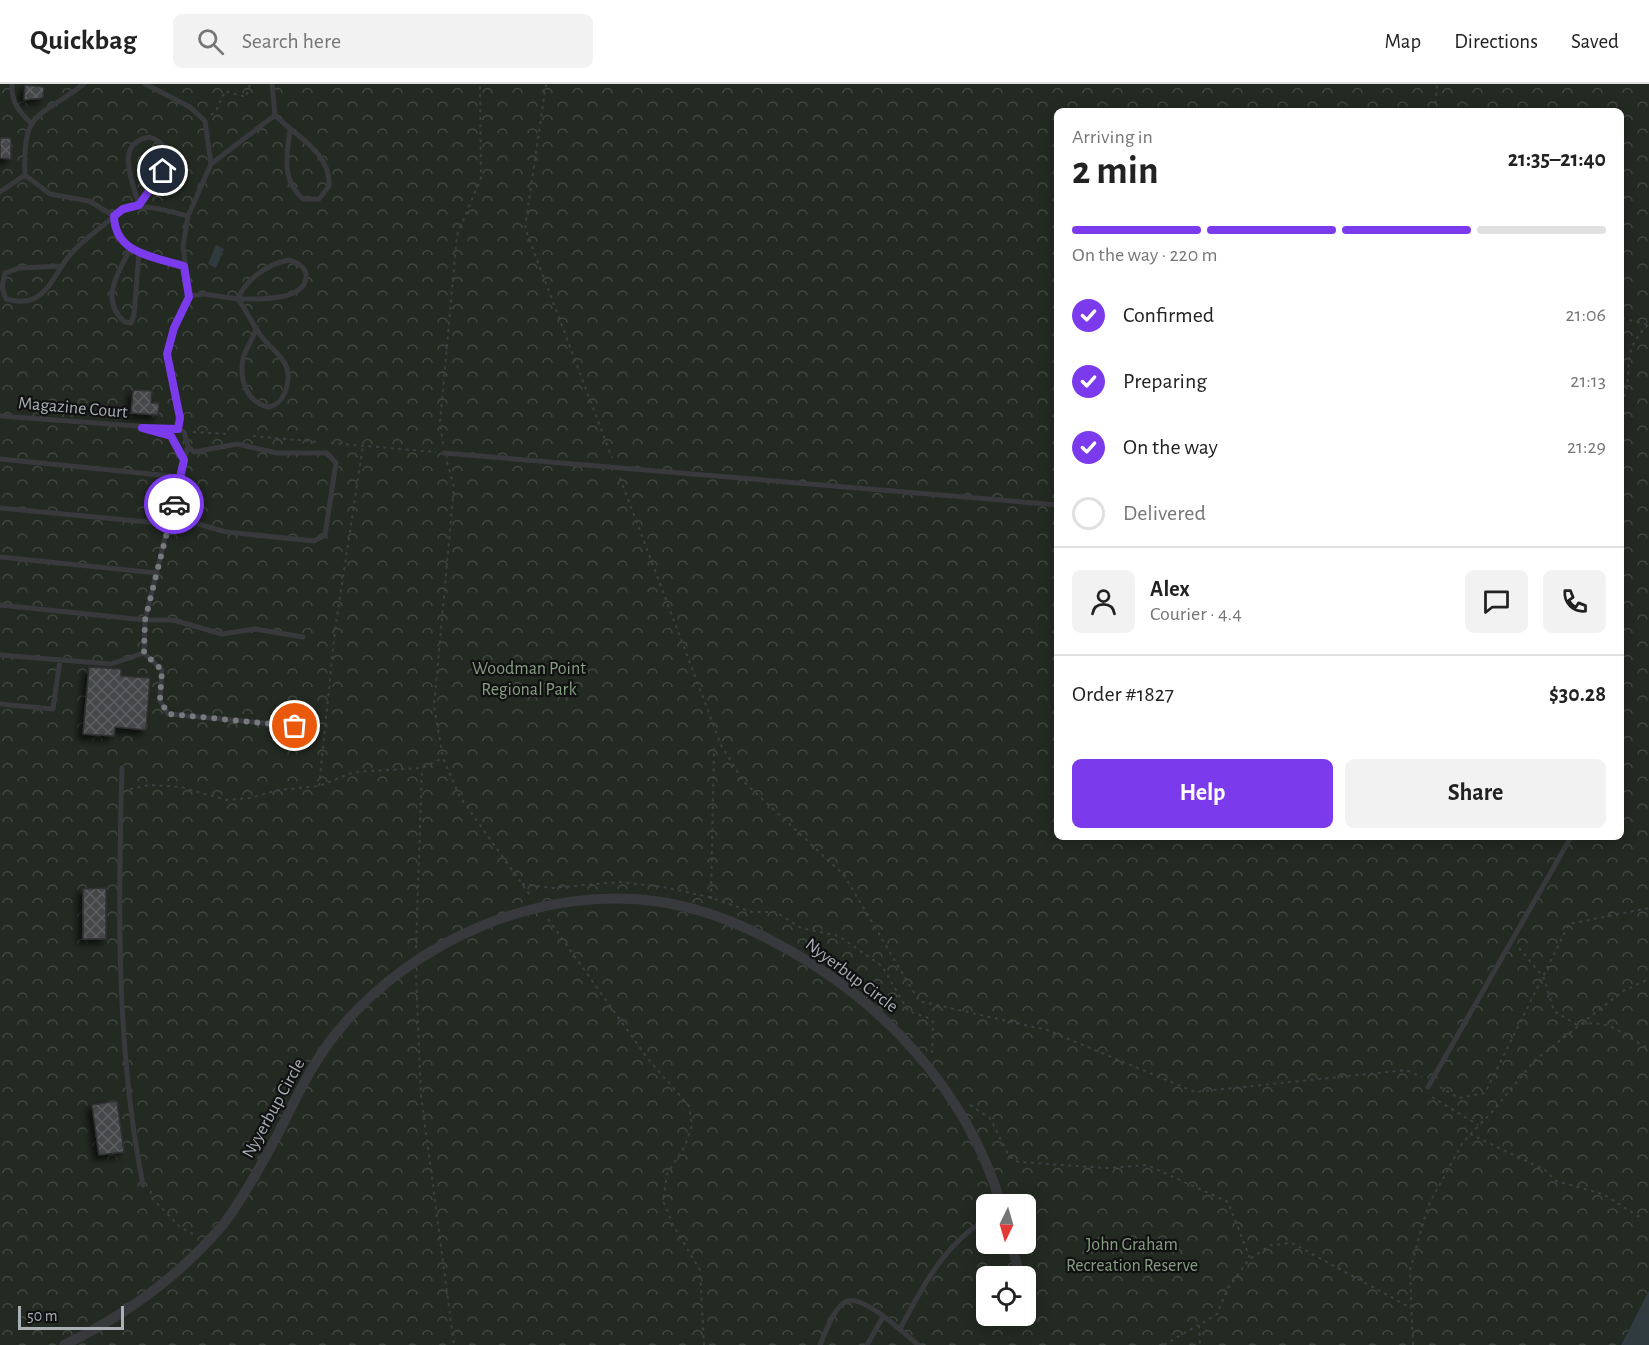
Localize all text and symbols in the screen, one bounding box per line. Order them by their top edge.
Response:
search box [173,14,593,68]
icon: search [194,25,227,58]
text: Quickbag [30,27,137,55]
text: Search here [242,30,341,52]
text: Map [1385,31,1421,52]
text: Directions [1454,31,1538,52]
text: Saved [1571,31,1619,52]
text: Arriving in [1072,127,1153,147]
pin [137,145,188,196]
text: 21:35–21:40 [1508,148,1606,170]
text: 2 min [1072,152,1159,191]
icon: home [146,154,179,187]
text: On the way · 220 m [1072,245,1218,265]
icon: check [1072,299,1105,332]
text: Confirmed [1123,304,1214,326]
text: 21:06 [1565,305,1606,325]
icon: check [1072,365,1105,398]
text: Preparing [1123,370,1207,392]
text: 21:13 [1570,371,1606,391]
street label: Magazine Court [17,394,129,422]
icon: check [1072,431,1105,464]
text: On the way [1123,436,1218,458]
text: 21:29 [1567,437,1606,457]
courier [144,474,204,534]
icon: car [158,488,191,521]
text: Delivered [1123,502,1206,524]
button: person [1072,570,1135,633]
button: chat [1465,570,1528,633]
button: phone [1543,570,1606,633]
text: Alex [1150,578,1190,600]
text: Courier · 4.4 [1150,604,1242,624]
park label: Woodman Point Regional Park [472,660,586,699]
text: Order #1827 [1072,683,1174,705]
text: $30.28 [1549,683,1606,705]
pin [269,700,320,751]
icon: bag [278,709,311,742]
button: Help [1072,759,1333,828]
button: Share [1345,759,1606,828]
street label: Nyyerbup Circle [802,935,901,1016]
street label: Nyyerbup Circle [239,1056,309,1161]
north arrow [976,1194,1036,1254]
map controls [976,1194,1036,1326]
park label: John Graham Recreation Reserve [1066,1236,1198,1275]
button: locate [976,1266,1036,1326]
scale bar [18,1303,124,1330]
text: 50 m [27,1308,58,1324]

